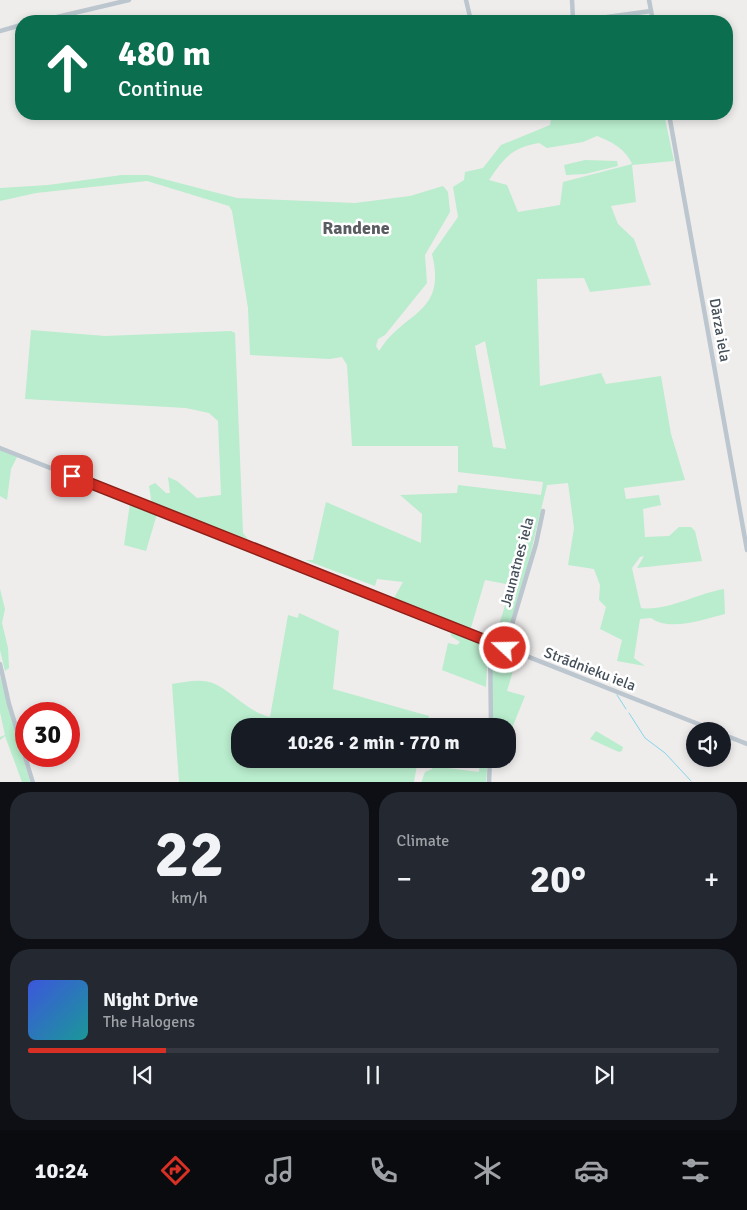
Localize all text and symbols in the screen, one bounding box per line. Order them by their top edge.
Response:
text: 480 m [118,32,211,75]
icon: ahead [35,35,100,100]
text: Continue [118,75,203,102]
district label: Randene [322,217,390,239]
street label: Dārza iela [706,297,734,363]
pin [51,455,93,497]
icon: arrive [58,462,86,490]
street label: Jaunatnes iela [496,515,538,609]
position arrow [478,621,530,673]
street label: Strādnieku iela [542,643,638,695]
speed limit sign: 30 [15,702,80,767]
map controls [686,722,731,767]
button: sound [686,722,731,767]
text: 10:26 · 2 min · 770 m [287,731,460,755]
text: 22 [154,815,224,895]
text: Climate [397,831,449,851]
text: 20° [530,856,586,903]
text: − [397,862,412,896]
text: + [704,862,719,896]
text: km/h [171,888,207,908]
text: Night Drive [103,988,198,1012]
text: The Halogens [103,1012,195,1032]
icon: previous [129,1061,157,1089]
icon: pause [359,1061,387,1089]
icon: next [590,1061,618,1089]
icon: directions [158,1153,193,1188]
icon: music [262,1153,297,1188]
icon: phone [366,1153,401,1188]
icon: climate [470,1153,505,1188]
icon: car [574,1153,609,1188]
icon: filters [678,1153,713,1188]
text: 10:24 [35,1157,89,1184]

